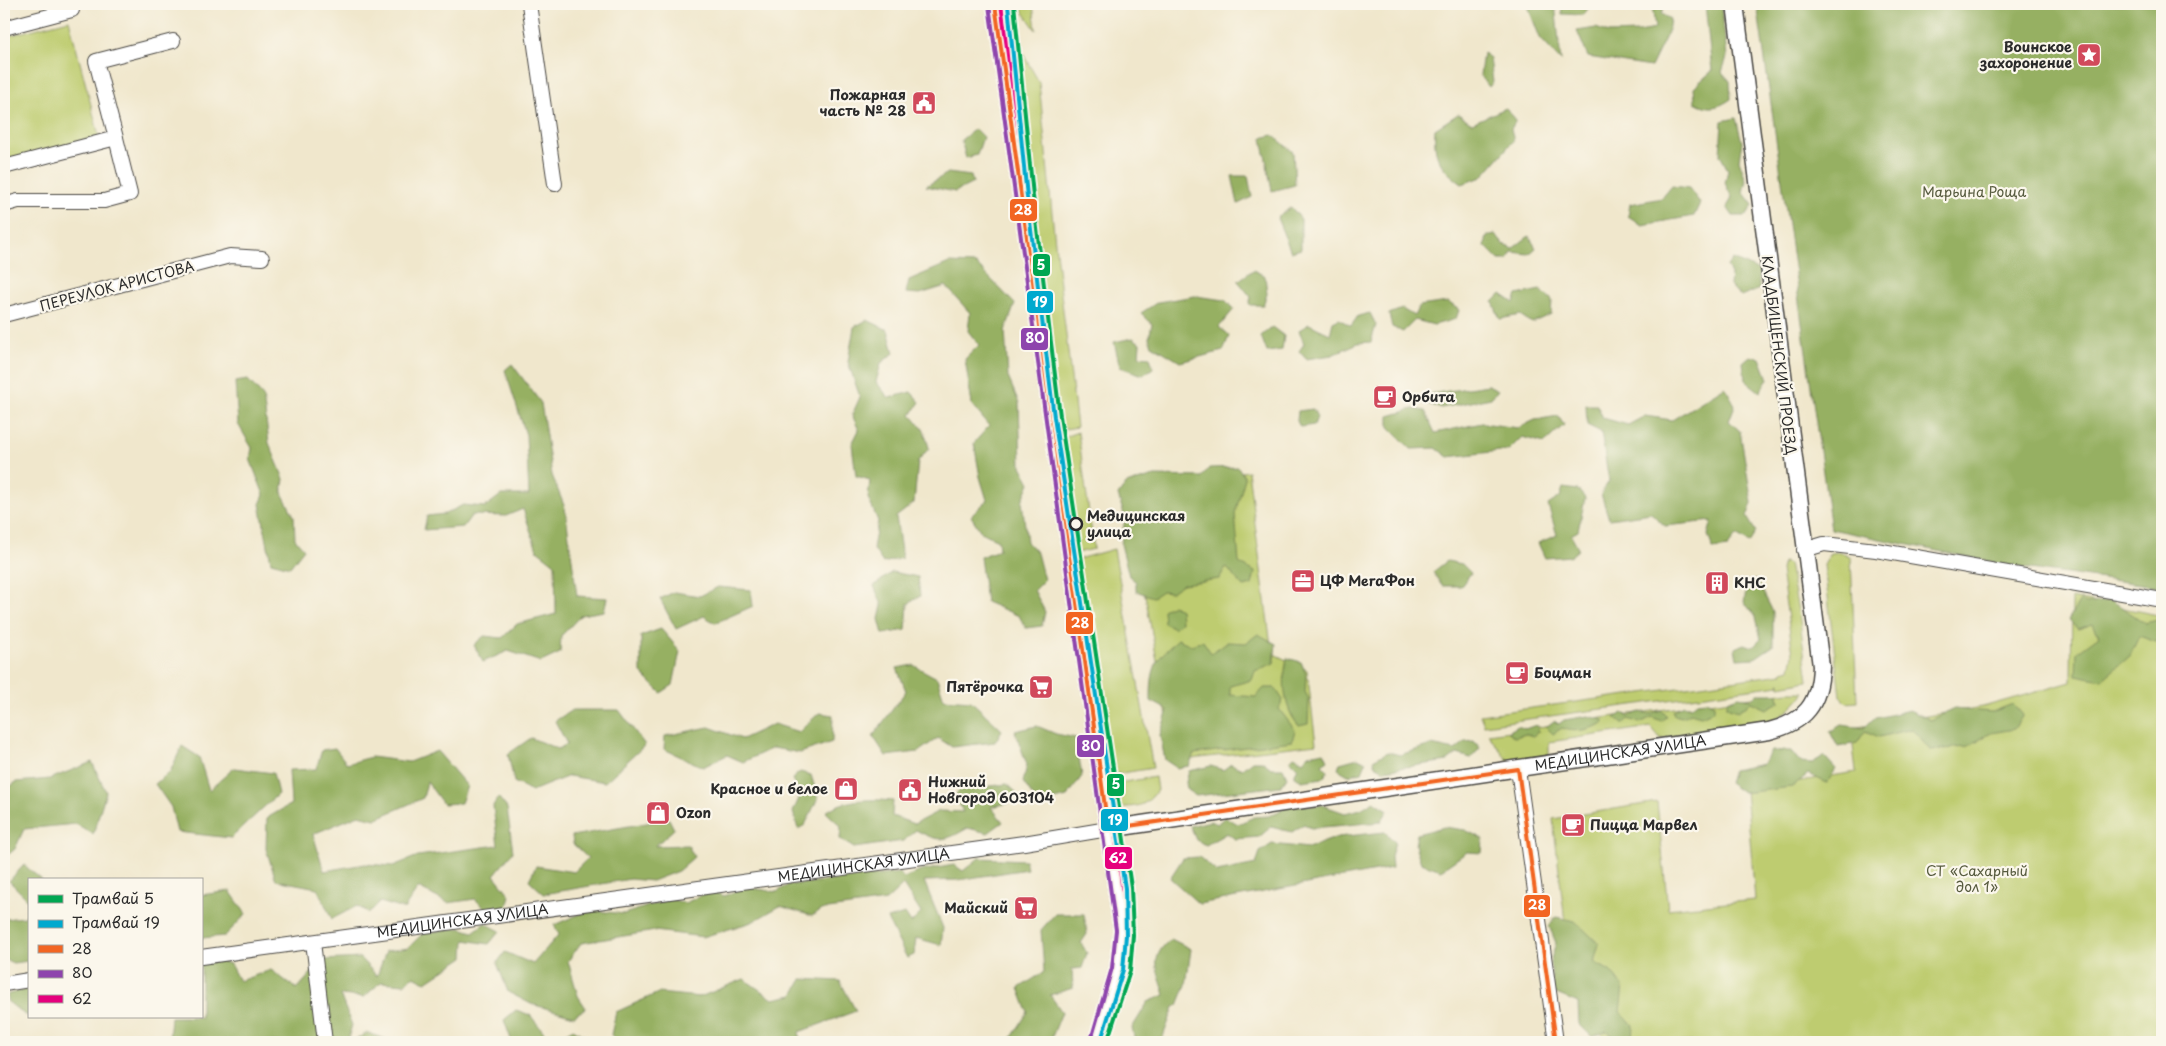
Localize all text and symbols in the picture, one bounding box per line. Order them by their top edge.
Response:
place label: Воинское захоронение [1979,36,2072,73]
place icon: Воинское захоронение [2076,42,2102,68]
place label: Пожарная часть № 28 [819,84,906,121]
public building icon: Пожарная часть № 28 [911,90,937,116]
park label: Марьина Роща [1922,181,2026,202]
line badge: 28 [1009,198,1038,222]
text: 28 [1014,199,1033,220]
line badge: 5 [1032,253,1051,277]
text: 5 [1037,254,1046,275]
street label: КЛАДБИЩЕНСКИЙ ПРОЕЗД [1757,254,1802,456]
street label: ПЕРЕУЛОК АРИСТОВА [37,255,196,316]
line badge: 19 [1026,290,1054,314]
text: 19 [1032,291,1048,312]
line badge: 80 [1020,327,1049,351]
text: 80 [1025,327,1045,348]
cafe icon: Орбита [1372,384,1398,410]
place label: Орбита [1402,386,1455,407]
place label: Медицинская улица [1087,505,1185,542]
marker: Медицинская улица [1069,517,1083,531]
office icon: ЦФ МегаФон [1290,568,1316,594]
place label: ЦФ МегаФон [1320,570,1415,591]
building icon: КНС [1704,570,1730,596]
place label: КНС [1734,572,1766,593]
line badge: 28 [1065,611,1094,635]
text: 28 [1071,612,1090,633]
cafe icon: Боцман [1504,660,1530,686]
place label: Боцман [1534,662,1592,683]
supermarket icon: Пятёрочка [1028,674,1054,700]
place label: Пятёрочка [946,676,1024,697]
street label: МЕДИЦИНСКАЯ УЛИЦА [1533,729,1708,776]
line badge: 80 [1076,734,1105,758]
text: 80 [1081,735,1101,756]
place label: Нижний Новгород 603104 [928,771,1055,808]
line badge: 5 [1106,773,1125,797]
text: 5 [1112,773,1121,794]
shop icon: Красное и белое [833,776,859,802]
public building icon: Нижний Новгород 603104 [897,777,923,803]
place label: Красное и белое [711,778,828,799]
shop icon: Ozon [645,800,671,826]
place label: Ozon [676,802,711,823]
line badge: 19 [1100,808,1129,832]
text: 19 [1107,809,1123,830]
cafe icon: Пицца Марвел [1560,812,1586,838]
place label: Пицца Марвел [1590,814,1698,835]
street label: МЕДИЦИНСКАЯ УЛИЦА [776,842,951,887]
line badge: 62 [1104,846,1133,870]
text: 62 [1109,847,1127,868]
park label: СТ «Сахарный дол 1» [1926,860,2028,897]
legend [28,878,202,1018]
text: Трамвай 5 [72,886,154,909]
line badge: 28 [1523,894,1551,918]
text: 28 [1528,894,1547,915]
supermarket icon: Майский [1013,895,1039,921]
place label: Майский [944,897,1008,918]
street label: МЕДИЦИНСКАЯ УЛИЦА [375,898,550,943]
text: Трамвай 19 [72,910,160,933]
text: 28 [72,936,92,959]
text: 80 [72,960,92,983]
text: 62 [72,986,92,1009]

